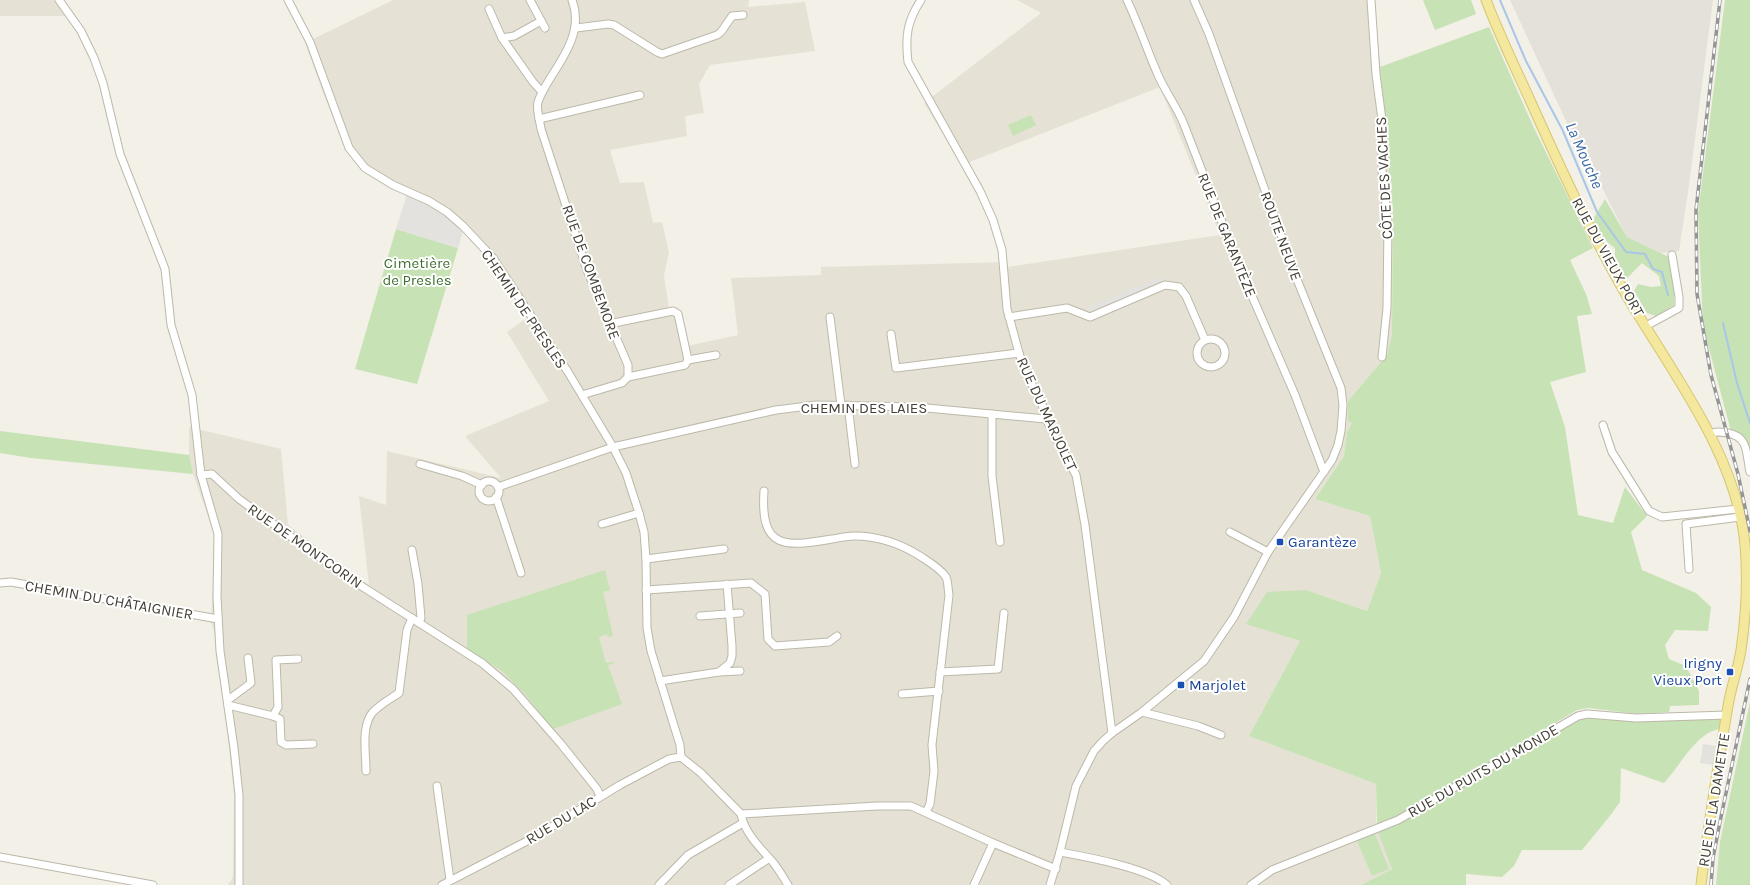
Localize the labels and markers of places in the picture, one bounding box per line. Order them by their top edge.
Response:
place label: Garantèze [1288,533,1357,551]
marker: Garantèze [1275,537,1285,547]
place label: Irigny Vieux Port [1654,654,1722,689]
marker: Irigny Vieux Port [1725,667,1735,677]
place label: Marjolet [1189,676,1246,694]
marker: Marjolet [1176,680,1186,690]

